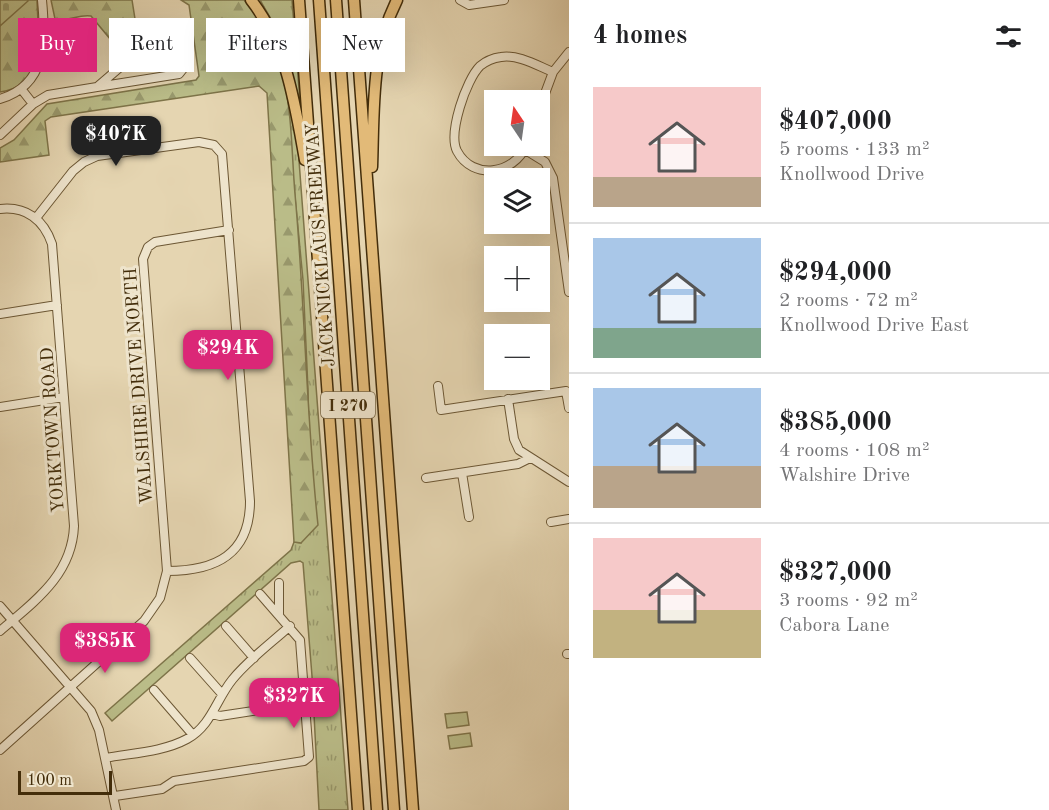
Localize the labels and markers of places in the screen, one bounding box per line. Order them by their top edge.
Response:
pin: $407K [74,116,158,167]
pin: $294K [186,330,270,381]
pin: $385K [63,623,147,674]
pin: $327K [252,678,336,729]

